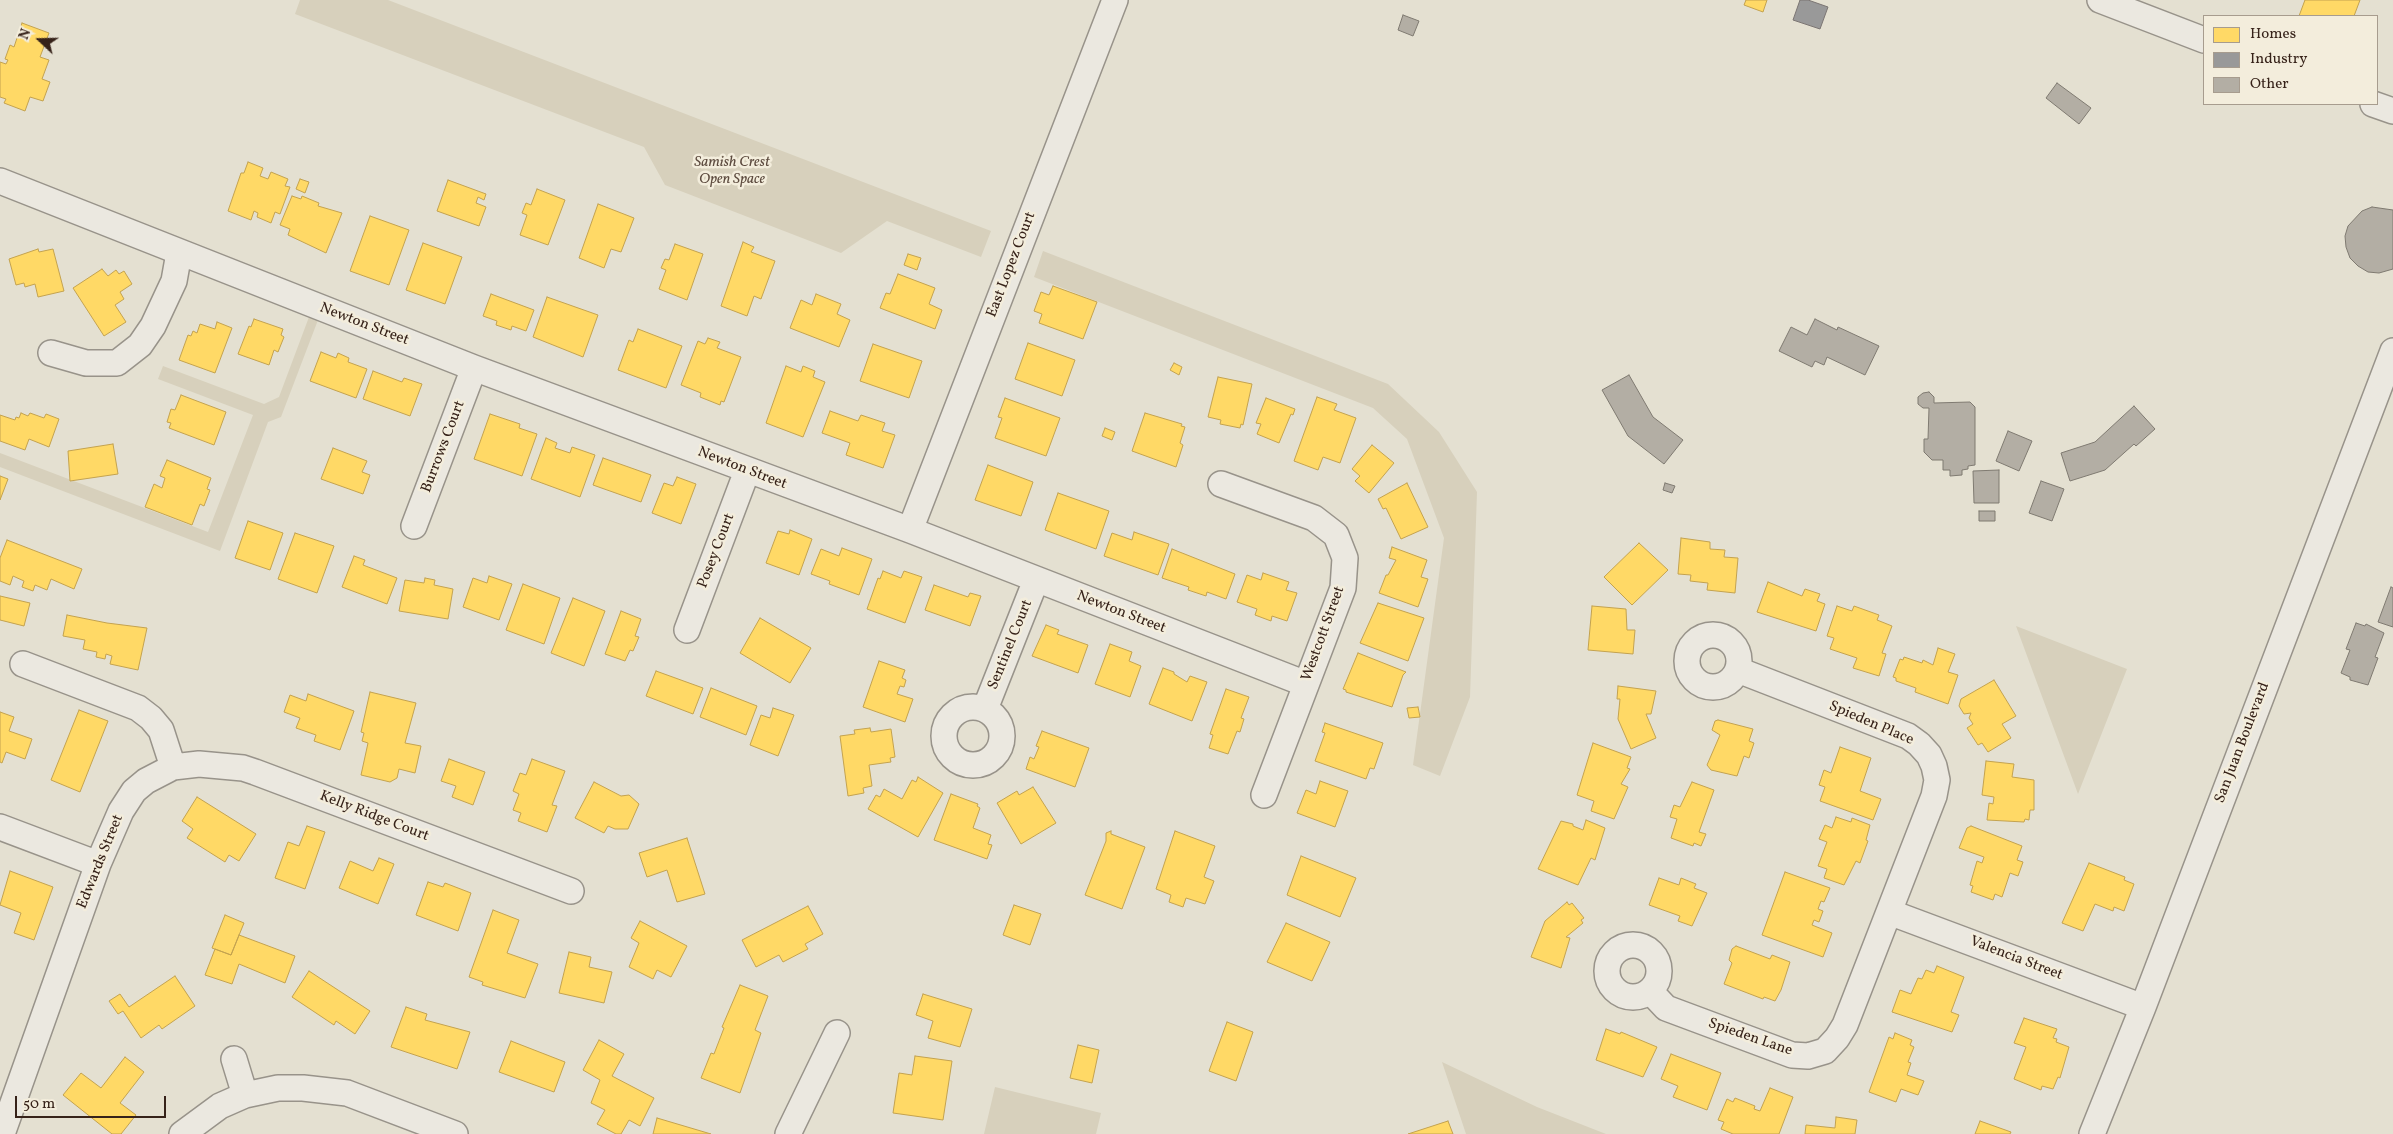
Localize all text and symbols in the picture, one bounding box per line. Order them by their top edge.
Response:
north arrow [15,15,65,65]
legend [2203,15,2378,105]
text: Homes [2250,24,2296,45]
text: N [15,26,36,43]
text: Industry [2250,49,2307,70]
text: Other [2250,74,2289,95]
park label: Samish Crest Open Space [694,154,770,189]
street label: East Lopez Court [984,210,1040,320]
street label: Newton Street [317,300,411,350]
street label: Burrows Court [418,398,470,496]
street label: Newton Street [695,444,789,494]
street label: Posey Court [695,511,739,591]
street label: Westcott Street [1298,584,1350,684]
street label: Newton Street [1074,588,1168,638]
street label: Sentinel Court [985,597,1037,693]
street label: San Juan Boulevard [2212,680,2274,806]
street label: Spieden Place [1826,698,1916,750]
street label: Kelly Ridge Court [317,788,431,846]
street label: Edwards Street [74,812,128,912]
street label: Valencia Street [1967,933,2065,985]
street label: Spieden Lane [1705,1015,1795,1061]
scale bar [18,1086,169,1118]
text: 50 m [23,1094,55,1115]

